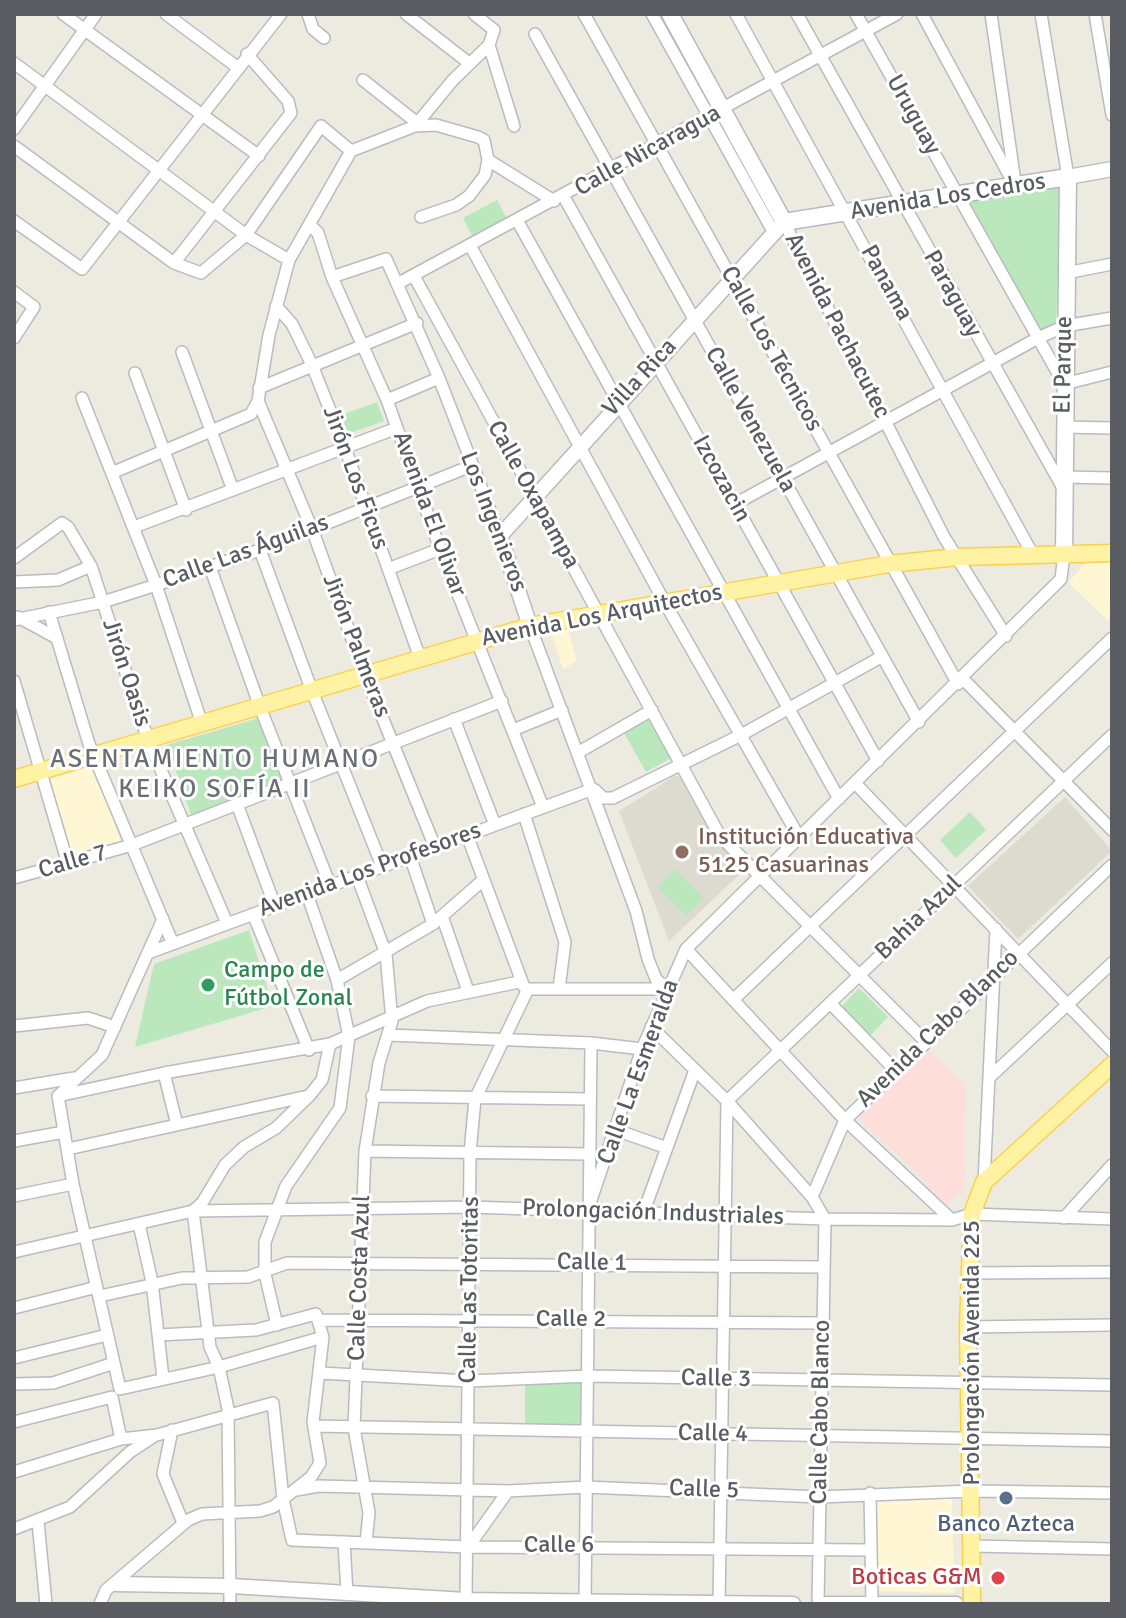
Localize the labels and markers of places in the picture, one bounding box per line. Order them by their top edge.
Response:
place label: Institución Educativa 5125 Casuarinas [698,824,914,880]
marker: Institución Educativa 5125 Casuarinas [673,843,691,861]
place label: Campo de Fútbol Zonal [224,957,353,1013]
marker: Campo de Fútbol Zonal [199,976,217,994]
marker: Banco Azteca [997,1489,1015,1507]
place label: Banco Azteca [937,1511,1075,1539]
place label: Boticas G&M [851,1564,982,1592]
marker: Boticas G&M [989,1569,1007,1587]

